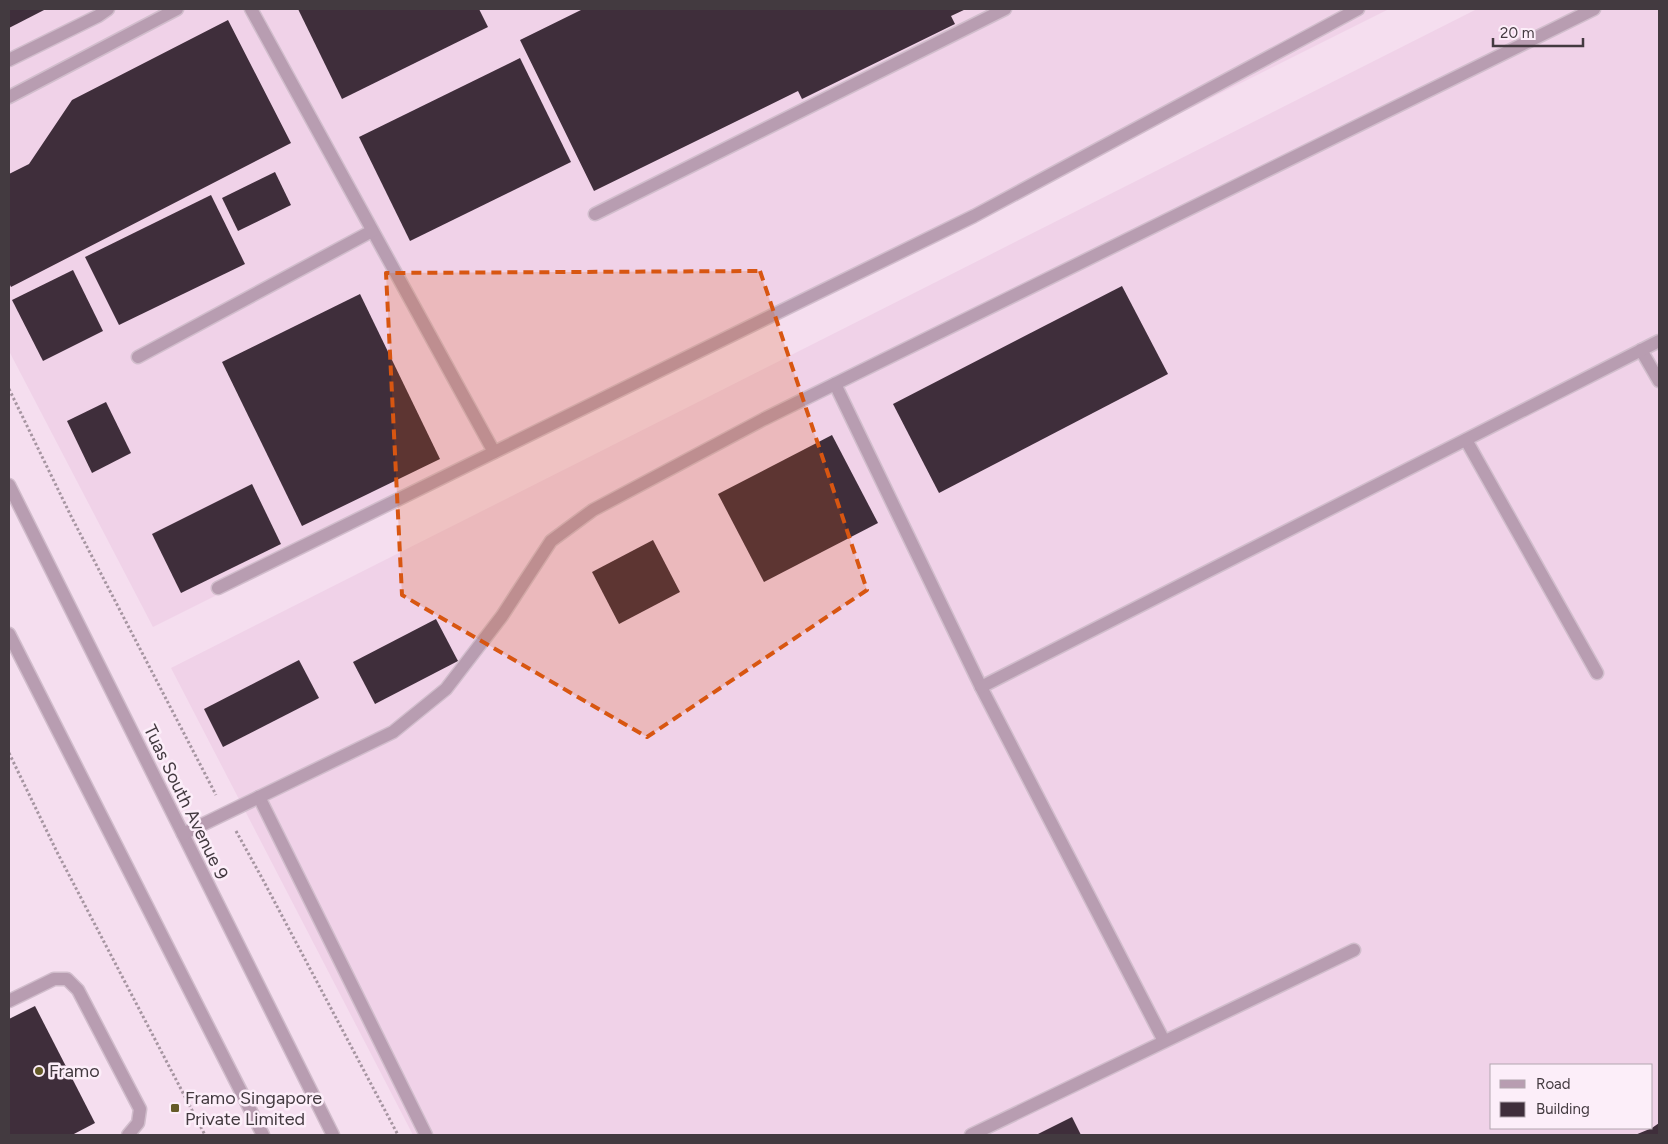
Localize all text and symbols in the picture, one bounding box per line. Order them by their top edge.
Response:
scale bar [1493,15,1583,47]
text: 20 m [1500,24,1534,42]
street label: Tuas South Avenue 9 [139,721,233,883]
place label: Framo [49,1060,100,1082]
legend [1490,1064,1653,1129]
marker: Framo [33,1065,45,1077]
text: Road [1536,1075,1571,1093]
place label: Framo Singapore Private Limited [185,1087,322,1130]
text: Building [1536,1100,1590,1118]
marker: Framo Singapore Private Limited [169,1102,181,1114]

